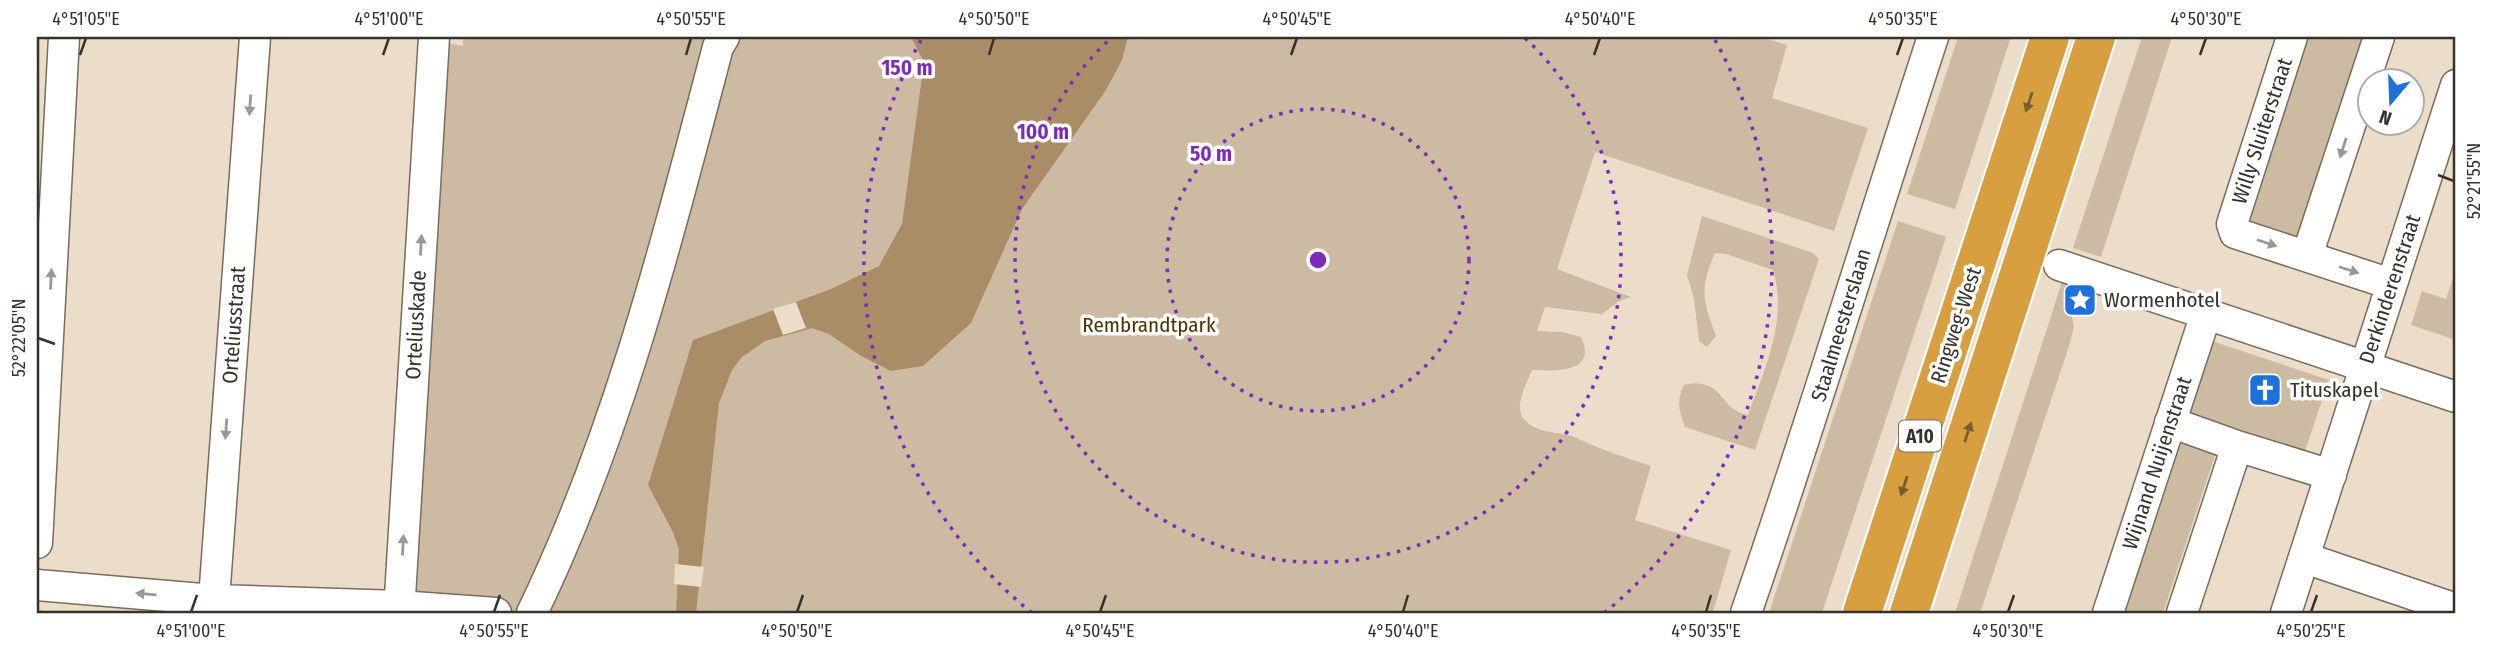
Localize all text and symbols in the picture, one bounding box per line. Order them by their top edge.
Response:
text: 4°51'05"E [52,8,120,30]
text: 4°51'00"E [355,8,423,30]
text: 4°50'55"E [656,8,726,30]
text: 4°50'50"E [959,8,1029,30]
text: 4°50'45"E [1262,8,1332,30]
text: 4°50'40"E [1565,8,1635,30]
text: 4°50'35"E [1868,8,1938,30]
text: 4°50'30"E [2171,8,2241,30]
street label: Willy Sluiterstraat [2226,54,2298,207]
text: 150 m [881,55,933,81]
north arrow [2356,66,2426,136]
one-way arrow [2023,91,2034,112]
one-way arrow [244,94,255,116]
text: N [2376,105,2395,130]
text: 100 m [1017,119,1069,145]
one-way arrow [2337,138,2347,159]
text: 50 m [1190,141,1232,167]
text: 52°21'55"N [2463,143,2485,219]
street label: Derkinderenstraat [2354,211,2426,367]
one-way arrow [416,233,427,255]
one-way arrow [2257,239,2278,249]
street label: Staalmeesterslaan [1805,245,1877,405]
centre of rings [1306,248,1330,272]
street label: Ringweg-West [1925,263,1987,387]
street label: Orteliusstraat [217,265,251,385]
one-way arrow [2339,265,2360,276]
one-way arrow [46,268,57,290]
street label: Orteliuskade [400,270,432,380]
place icon: Wormenhotel [2061,281,2099,319]
place label: Wormenhotel [2104,287,2221,313]
text: 52°22'05"N [8,299,30,377]
park label: Rembrandtpark [1082,312,1216,338]
church icon: Tituskapel [2246,371,2284,409]
street label: Wijnand Nuijenstraat [2117,373,2197,553]
place label: Tituskapel [2290,377,2379,403]
one-way arrow [220,419,231,441]
road number: A10 [1899,420,1941,452]
one-way arrow [1963,421,1973,442]
one-way arrow [1898,476,1908,497]
one-way arrow [398,534,409,556]
one-way arrow [134,588,156,599]
text: 4°51'00"E [157,620,225,642]
text: 4°50'55"E [459,620,529,642]
text: 4°50'50"E [762,620,832,642]
text: 4°50'45"E [1065,620,1135,642]
text: 4°50'40"E [1368,620,1438,642]
text: 4°50'35"E [1671,620,1741,642]
text: 4°50'30"E [1973,620,2043,642]
text: 4°50'25"E [2276,620,2346,642]

